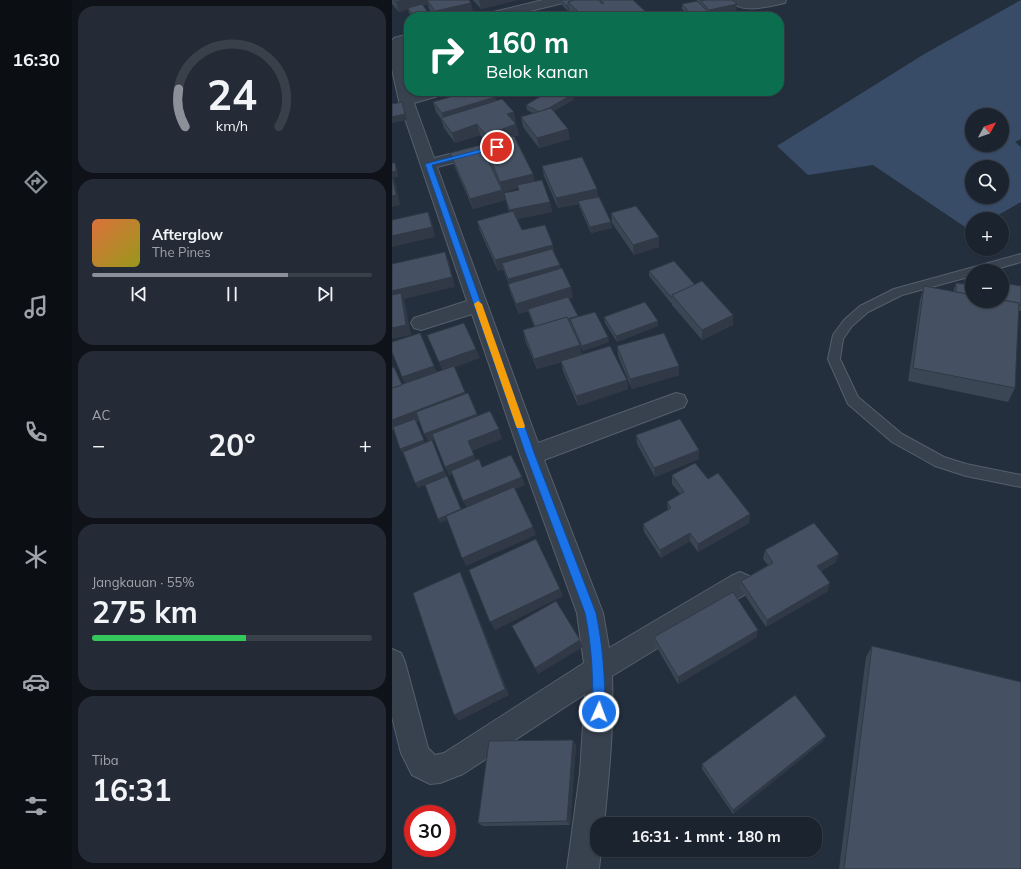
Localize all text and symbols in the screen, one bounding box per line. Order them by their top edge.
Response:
text: 160 m [486,25,569,60]
icon: right [420,28,472,80]
text: 16:30 [12,48,60,71]
text: Belok kanan [486,60,588,83]
text: 24 [207,68,257,120]
north arrow [965,108,1009,152]
map controls [965,108,1009,308]
text: km/h [216,117,248,135]
pin [480,130,514,164]
icon: arrive [486,136,508,158]
button: search [965,160,1009,204]
icon: directions [22,168,50,196]
button: + [965,212,1009,256]
text: Afterglow [152,225,223,244]
text: The Pines [152,244,211,260]
button: − [965,264,1009,308]
icon: previous [128,283,150,305]
icon: pause [221,283,243,305]
icon: next [314,283,336,305]
icon: music [22,293,50,321]
text: AC [92,407,110,423]
icon: phone [22,418,50,446]
text: 20° [208,426,256,464]
text: − [92,431,105,459]
text: + [359,431,372,459]
icon: climate [22,543,50,571]
text: Jangkauan · 55% [92,574,194,590]
text: 275 km [92,593,198,631]
icon: car [22,668,50,696]
position arrow [578,691,620,733]
text: Tiba [92,752,119,768]
text: 16:31 [92,771,171,809]
icon: filters [22,792,50,820]
speed limit sign: 30 [404,805,456,857]
text: 16:31 · 1 mnt · 180 m [631,827,781,846]

